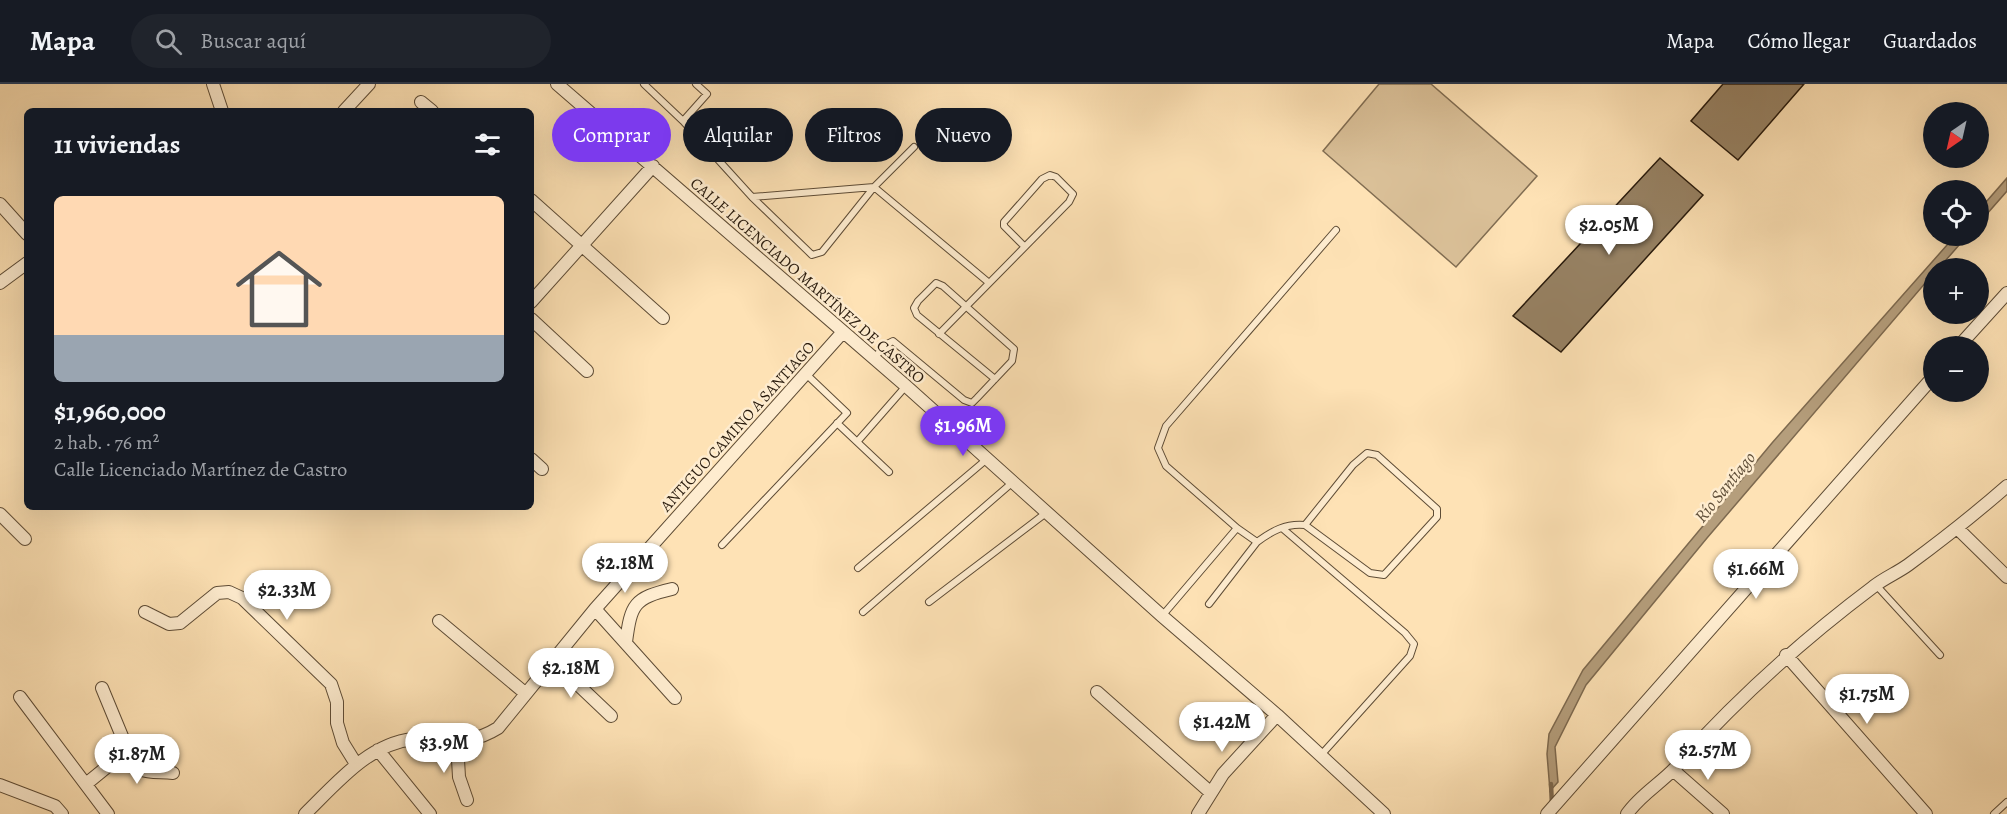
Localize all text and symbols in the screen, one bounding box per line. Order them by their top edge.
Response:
search box [131,14,551,68]
text: Mapa [30,22,95,60]
icon: search [152,25,185,58]
text: Buscar aquí [200,26,306,56]
text: Mapa [1666,27,1714,55]
text: Cómo llegar [1747,27,1850,55]
text: Guardados [1883,27,1977,55]
north arrow [1923,102,1989,168]
map controls [1923,102,1989,402]
chip: Comprar [552,108,671,162]
chip: Alquilar [683,108,793,162]
chip: Filtros [805,108,903,162]
chip: Nuevo [915,108,1012,162]
text: 11 viviendas [54,127,180,162]
icon: filters [471,128,504,161]
street label: CALLE LICENCIADO MARTÍNEZ DE CASTRO [685,173,929,389]
button: locate [1923,180,1989,246]
pin: $2.05M [1560,205,1658,256]
text: $2.05M [1579,211,1639,238]
icon: home [225,235,333,343]
button: + [1923,258,1989,324]
button: − [1923,336,1989,402]
street label: ANTIGUO CAMINO A SANTIAGO [655,337,820,517]
text: $1,960,000 [54,394,166,429]
pin: $1.96M [914,406,1012,457]
text: $1.96M [934,412,992,439]
text: 2 hab. · 76 m² [54,429,159,456]
water label: Río Santiago [1689,446,1761,528]
text: Calle Licenciado Martínez de Castro [54,456,347,483]
pin: $2.18M [576,543,674,594]
text: $2.18M [596,549,654,576]
pin: $1.66M [1707,549,1805,600]
text: $1.66M [1727,555,1785,582]
pin: $2.33M [238,570,336,621]
text: $2.33M [258,576,316,603]
pin: $2.18M [522,648,620,699]
text: $2.18M [542,654,600,681]
pin: $1.75M [1818,674,1916,725]
text: $1.75M [1839,680,1895,707]
pin: $1.42M [1173,702,1271,753]
text: $1.42M [1193,708,1251,735]
pin: $3.9M [402,723,486,774]
text: $3.9M [419,729,469,756]
pin: $2.57M [1659,730,1757,781]
pin: $1.87M [88,734,186,785]
text: $2.57M [1679,736,1737,763]
text: $1.87M [109,740,165,767]

